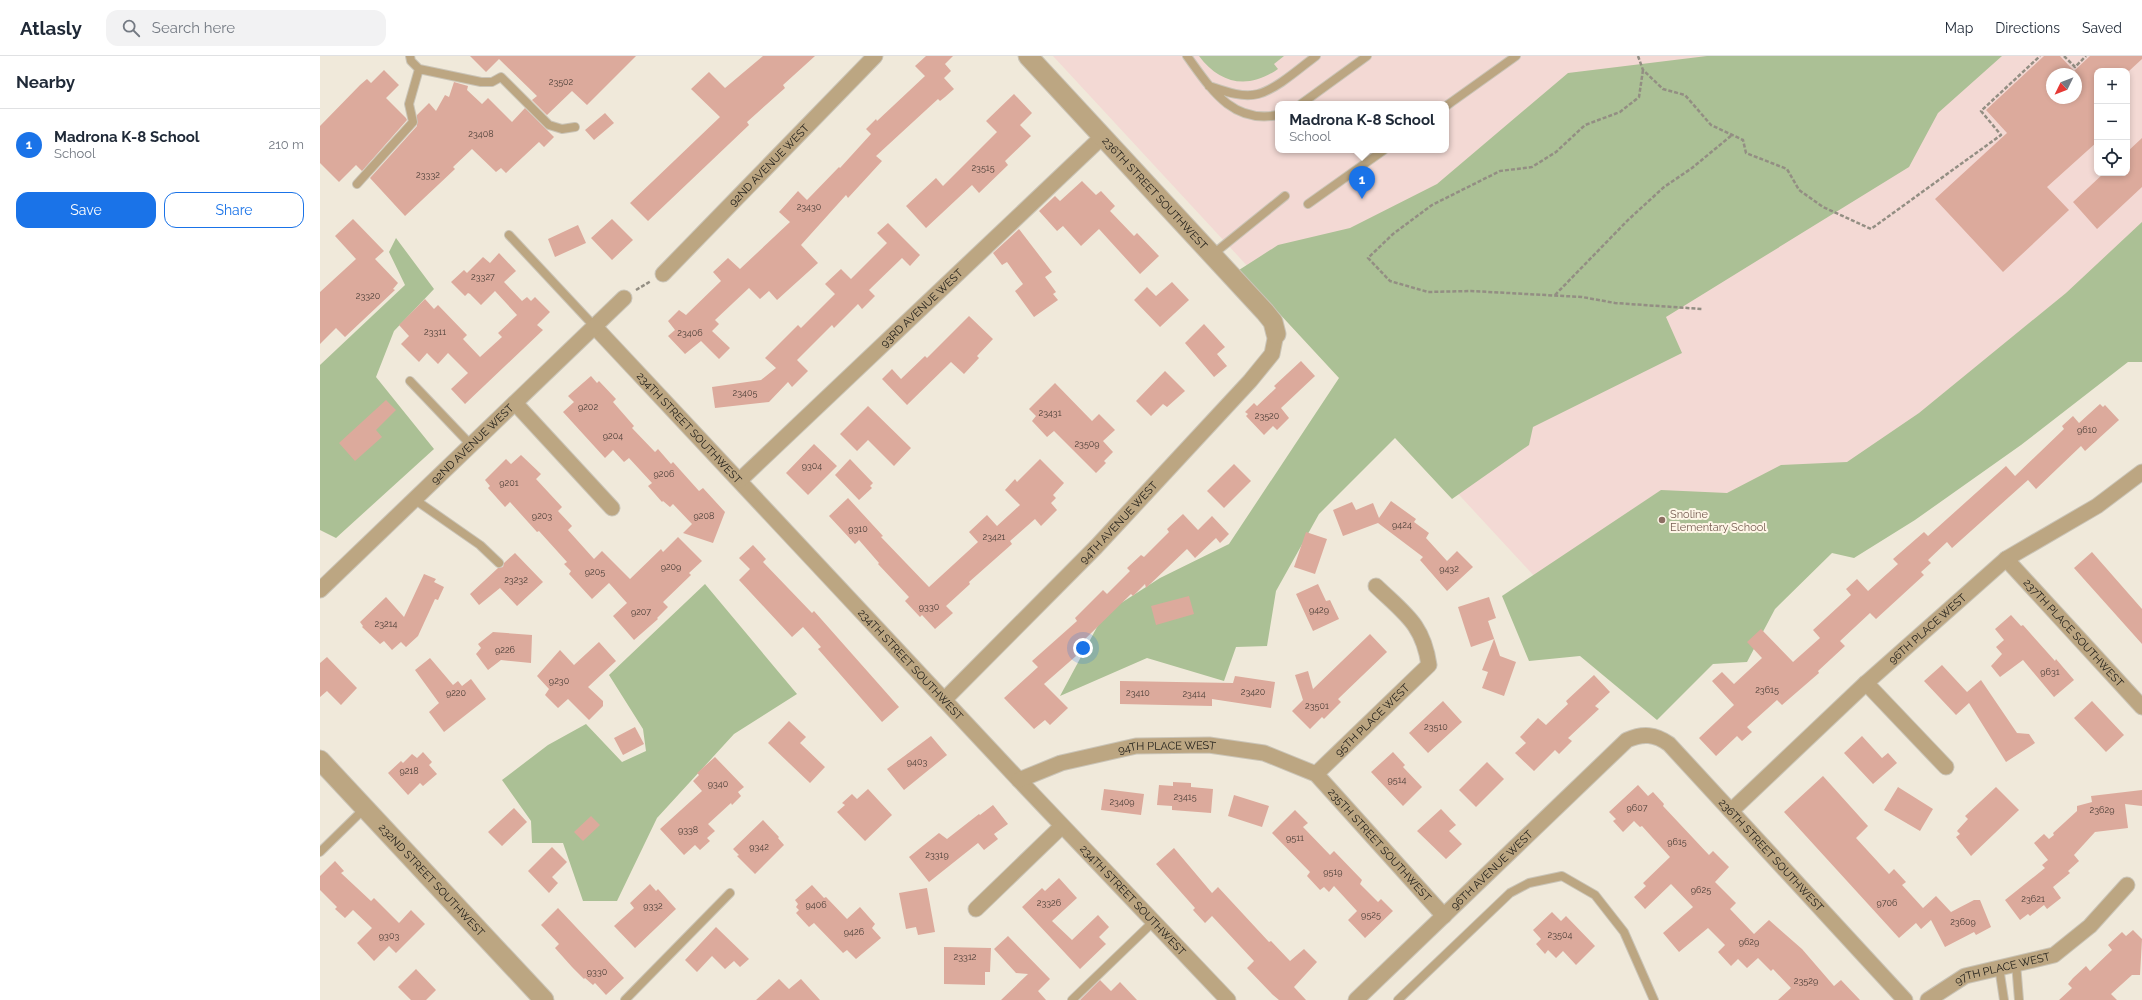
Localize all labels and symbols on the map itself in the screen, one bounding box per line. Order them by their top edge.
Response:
north arrow [2046,68,2082,104]
house number: 23502 [549,77,574,87]
street label: 92ND AVENUE WEST [726,121,812,209]
house number: 23408 [468,129,494,139]
street label: 236TH STREET SOUTHWEST [1100,134,1211,252]
house number: 23515 [971,163,995,173]
pin: 1 [1349,166,1375,199]
house number: 23332 [416,170,440,180]
house number: 23430 [797,202,822,212]
street label: 93RD AVENUE WEST [878,266,965,350]
house number: 23327 [471,272,495,282]
house number: 23320 [356,291,381,301]
house number: 23311 [424,327,446,337]
house number: 23406 [677,328,703,338]
street label: 234TH STREET SOUTHWEST [634,369,745,486]
house number: 23405 [733,388,758,398]
street label: 92ND AVENUE WEST [428,401,516,486]
house number: 9202 [578,402,598,412]
house number: 23431 [1038,408,1062,418]
house number: 23520 [1255,411,1280,421]
house number: 9610 [2077,425,2098,435]
house number: 9204 [603,431,623,441]
house number: 23509 [1074,439,1100,449]
house number: 9304 [802,461,822,471]
house number: 9206 [654,469,675,479]
house number: 9201 [499,478,519,488]
street label: 94TH AVENUE WEST [1077,478,1160,566]
place label: Snoline Elementary School [1670,508,1766,534]
house number: 9203 [532,511,552,521]
house number: 9208 [694,511,714,521]
marker: Snoline Elementary School [1657,515,1667,525]
house number: 9424 [1392,520,1412,530]
house number: 9310 [848,524,868,534]
house number: 23421 [983,532,1006,542]
house number: 9209 [661,562,681,572]
house number: 9432 [1439,564,1459,574]
house number: 9205 [585,567,605,577]
house number: 23232 [504,575,528,585]
street label: 237TH PLACE SOUTHWEST [2021,576,2127,690]
street label: 96TH PLACE WEST [1886,591,1969,666]
house number: 9330 [919,602,940,612]
house number: 9429 [1309,605,1329,615]
street label: 234TH STREET SOUTHWEST [856,606,966,723]
house number: 9207 [631,607,651,617]
house number: 23214 [375,619,398,629]
your location [1073,638,1093,658]
house number: 9226 [495,645,516,655]
house number: 9631 [2040,667,2060,677]
house number: 9230 [549,676,570,686]
street label: 95TH PLACE WEST [1332,681,1412,759]
house number: 23615 [1755,685,1779,695]
house number: 23420 [1241,687,1266,697]
house number: 9220 [446,688,467,698]
house number: 23410 [1126,688,1150,698]
house number: 23414 [1182,689,1206,699]
house number: 23501 [1305,701,1329,711]
house number: 23510 [1424,722,1448,732]
street label: 94TH PLACE WEST [1117,738,1217,756]
house number: 9403 [907,757,927,767]
house number: 9218 [399,766,419,776]
house number: 9514 [1388,775,1407,785]
house number: 9340 [708,779,729,789]
street label: 235TH STREET SOUTHWEST [1325,785,1434,904]
house number: 23415 [1173,792,1197,802]
street label: 236TH STREET SOUTHWEST [1716,796,1827,914]
house number: 23409 [1109,797,1135,807]
house number: 9607 [1627,803,1648,813]
house number: 23629 [2090,805,2114,815]
street label: 232ND STREET SOUTHWEST [376,821,488,939]
house number: 9338 [678,825,698,835]
street label: 96TH AVENUE WEST [1448,827,1536,912]
house number: 9511 [1286,833,1304,843]
house number: 9615 [1667,837,1687,847]
house number: 9342 [749,842,769,852]
street label: 234TH STREET SOUTHWEST [1077,842,1189,958]
house number: 23319 [925,850,949,860]
house number: 9519 [1323,867,1343,877]
house number: 9625 [1691,885,1711,895]
house number: 23621 [2021,894,2045,904]
house number: 23326 [1037,898,1062,908]
house number: 9706 [1877,898,1898,908]
house number: 9406 [805,900,827,910]
house number: 9332 [643,901,663,911]
house number: 9525 [1361,910,1381,920]
house number: 23609 [1950,917,1976,927]
house number: 9426 [844,927,865,937]
house number: 23504 [1548,930,1572,940]
house number: 9303 [379,931,399,941]
house number: 9629 [1739,937,1759,947]
street label: 97TH PLACE WEST [1952,950,2052,988]
house number: 23312 [954,952,977,962]
house number: 9330 [587,967,608,977]
house number: 23529 [1794,976,1818,986]

